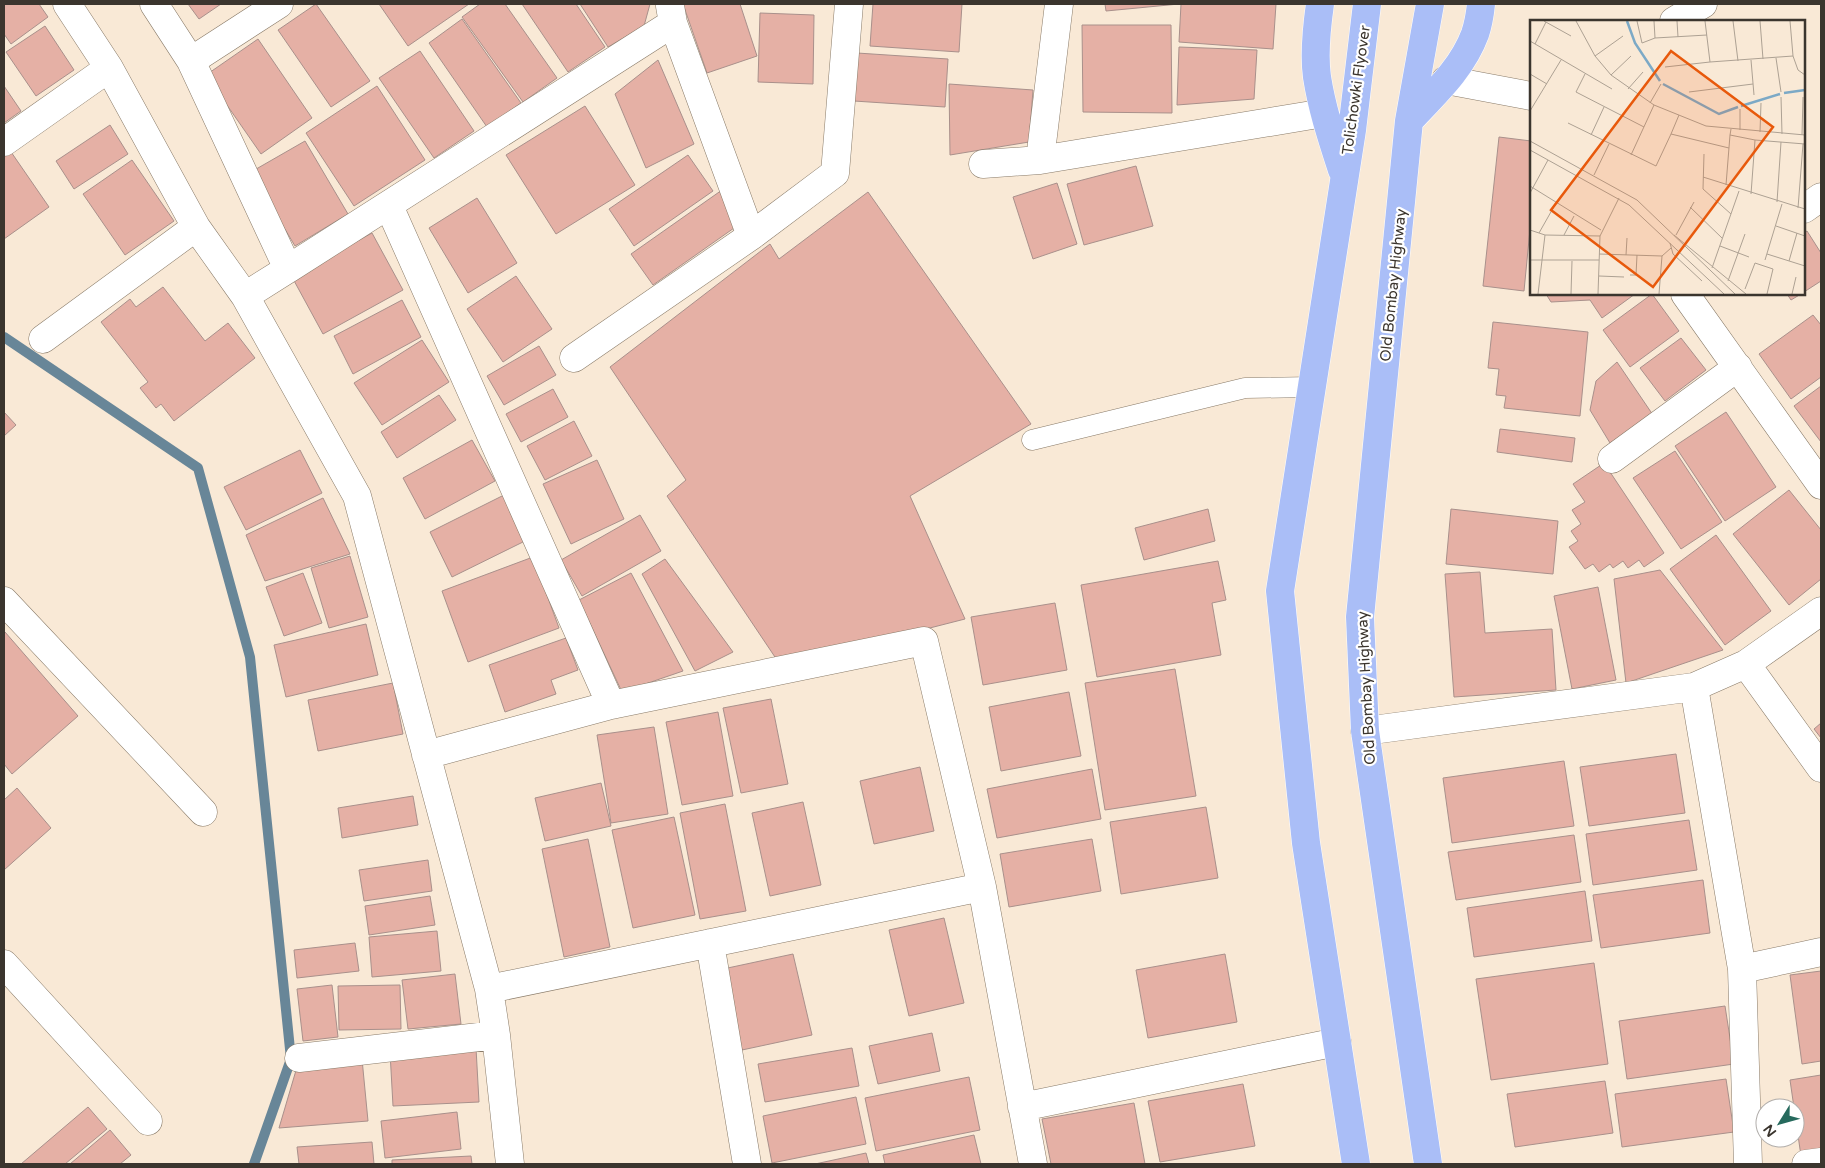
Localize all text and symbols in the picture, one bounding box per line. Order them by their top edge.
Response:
inset map [1530,20,1805,295]
street label: Tolichowki Flyover [1338,24,1374,156]
street label: Old Bombay Highway [1376,208,1410,362]
street label: Old Bombay Highway [1353,611,1379,765]
north arrow [1755,1098,1805,1148]
text: N [1760,1121,1780,1140]

